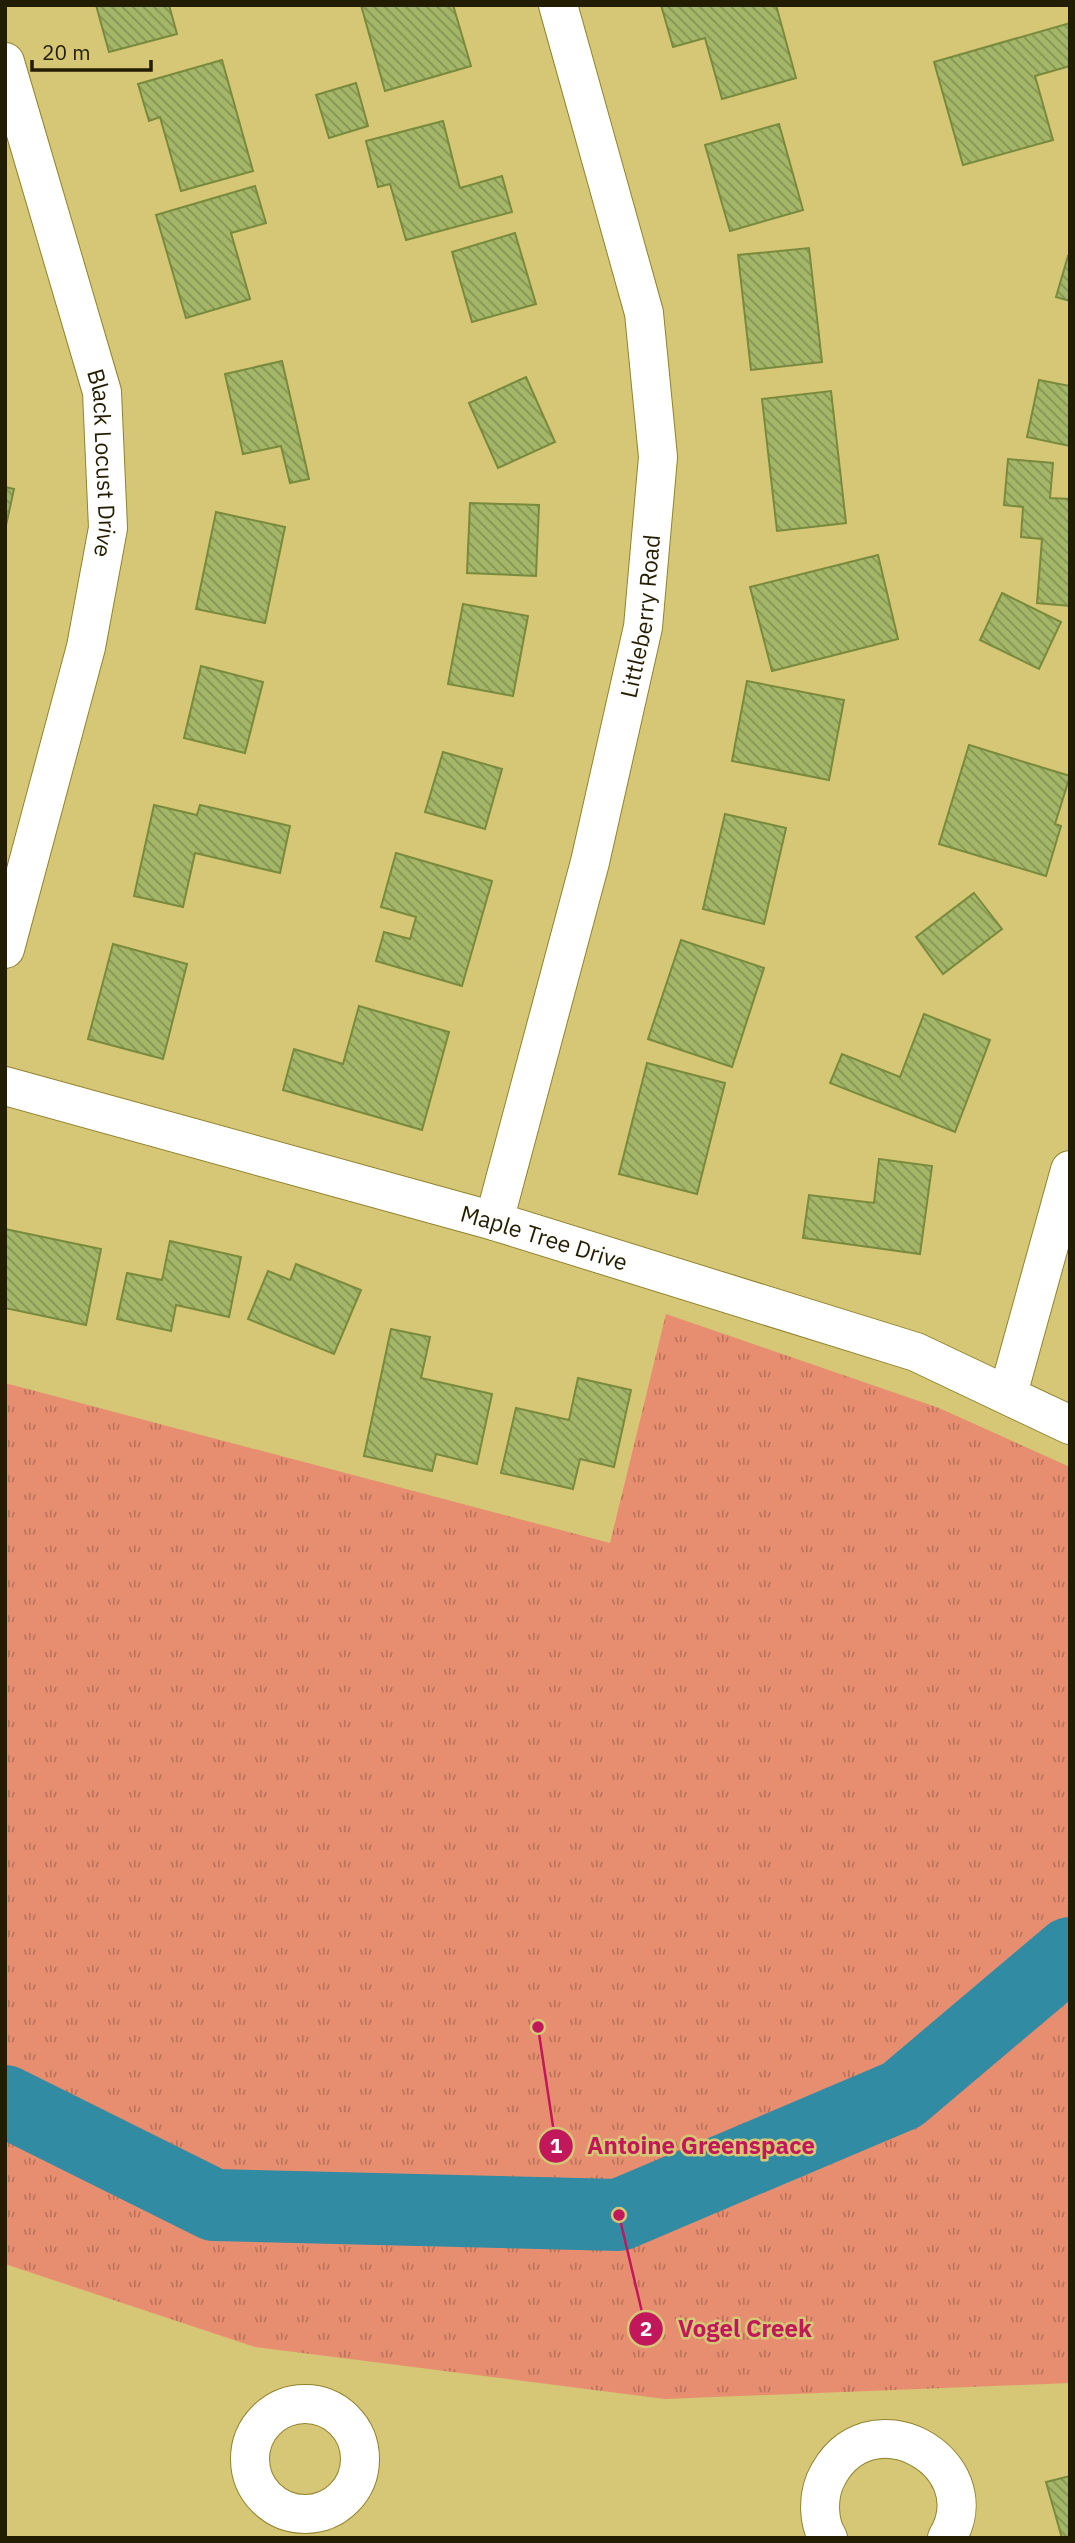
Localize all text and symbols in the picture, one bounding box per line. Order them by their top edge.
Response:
scale bar [32,28,150,72]
text: 20 m [42,38,91,66]
street label: Black Locust Drive [81,365,123,560]
street label: Littleberry Road [613,533,666,701]
street label: Maple Tree Drive [457,1198,632,1277]
callout: Antoine Greenspace [538,2123,829,2168]
text: Antoine Greenspace [587,2129,815,2161]
text: 1 [550,2131,563,2159]
callout: Vogel Creek [629,2307,826,2352]
text: Vogel Creek [678,2312,812,2344]
text: 2 [640,2314,652,2342]

